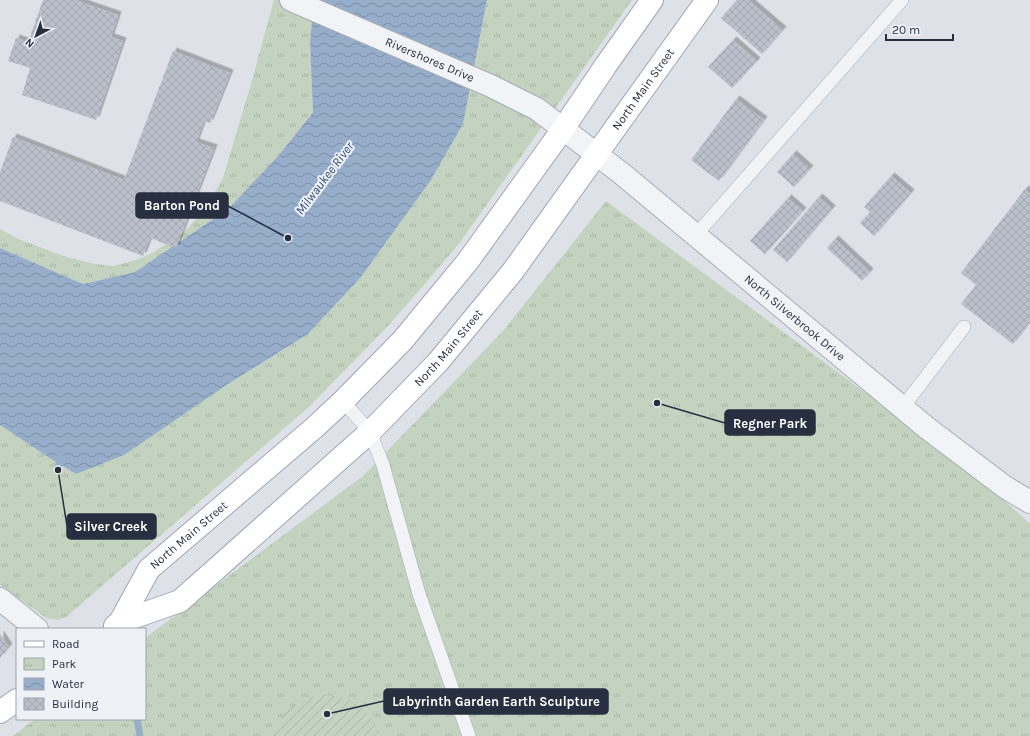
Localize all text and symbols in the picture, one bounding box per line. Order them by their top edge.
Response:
north arrow [16,16,56,56]
scale bar [886,16,953,42]
text: 20 m [892,23,920,37]
street label: Rivershores Drive [383,34,476,85]
text: N [23,36,37,51]
street label: North Main Street [609,45,677,133]
water label: Milwaukee River [292,139,357,218]
callout: Barton Pond [136,193,228,218]
text: Barton Pond [144,198,220,213]
street label: North Silverbrook Drive [742,272,848,364]
street label: North Main Street [411,306,486,389]
callout: Regner Park [725,410,815,435]
text: Regner Park [733,416,807,431]
street label: North Main Street [147,498,231,572]
callout: Silver Creek [67,514,156,539]
text: Silver Creek [74,519,148,534]
legend [16,628,146,720]
text: Road [52,637,80,651]
text: Park [52,657,77,671]
text: Water [52,677,85,691]
callout: Labyrinth Garden Earth Sculpture [384,689,608,714]
text: Labyrinth Garden Earth Sculpture [392,694,600,709]
text: Building [52,697,99,711]

